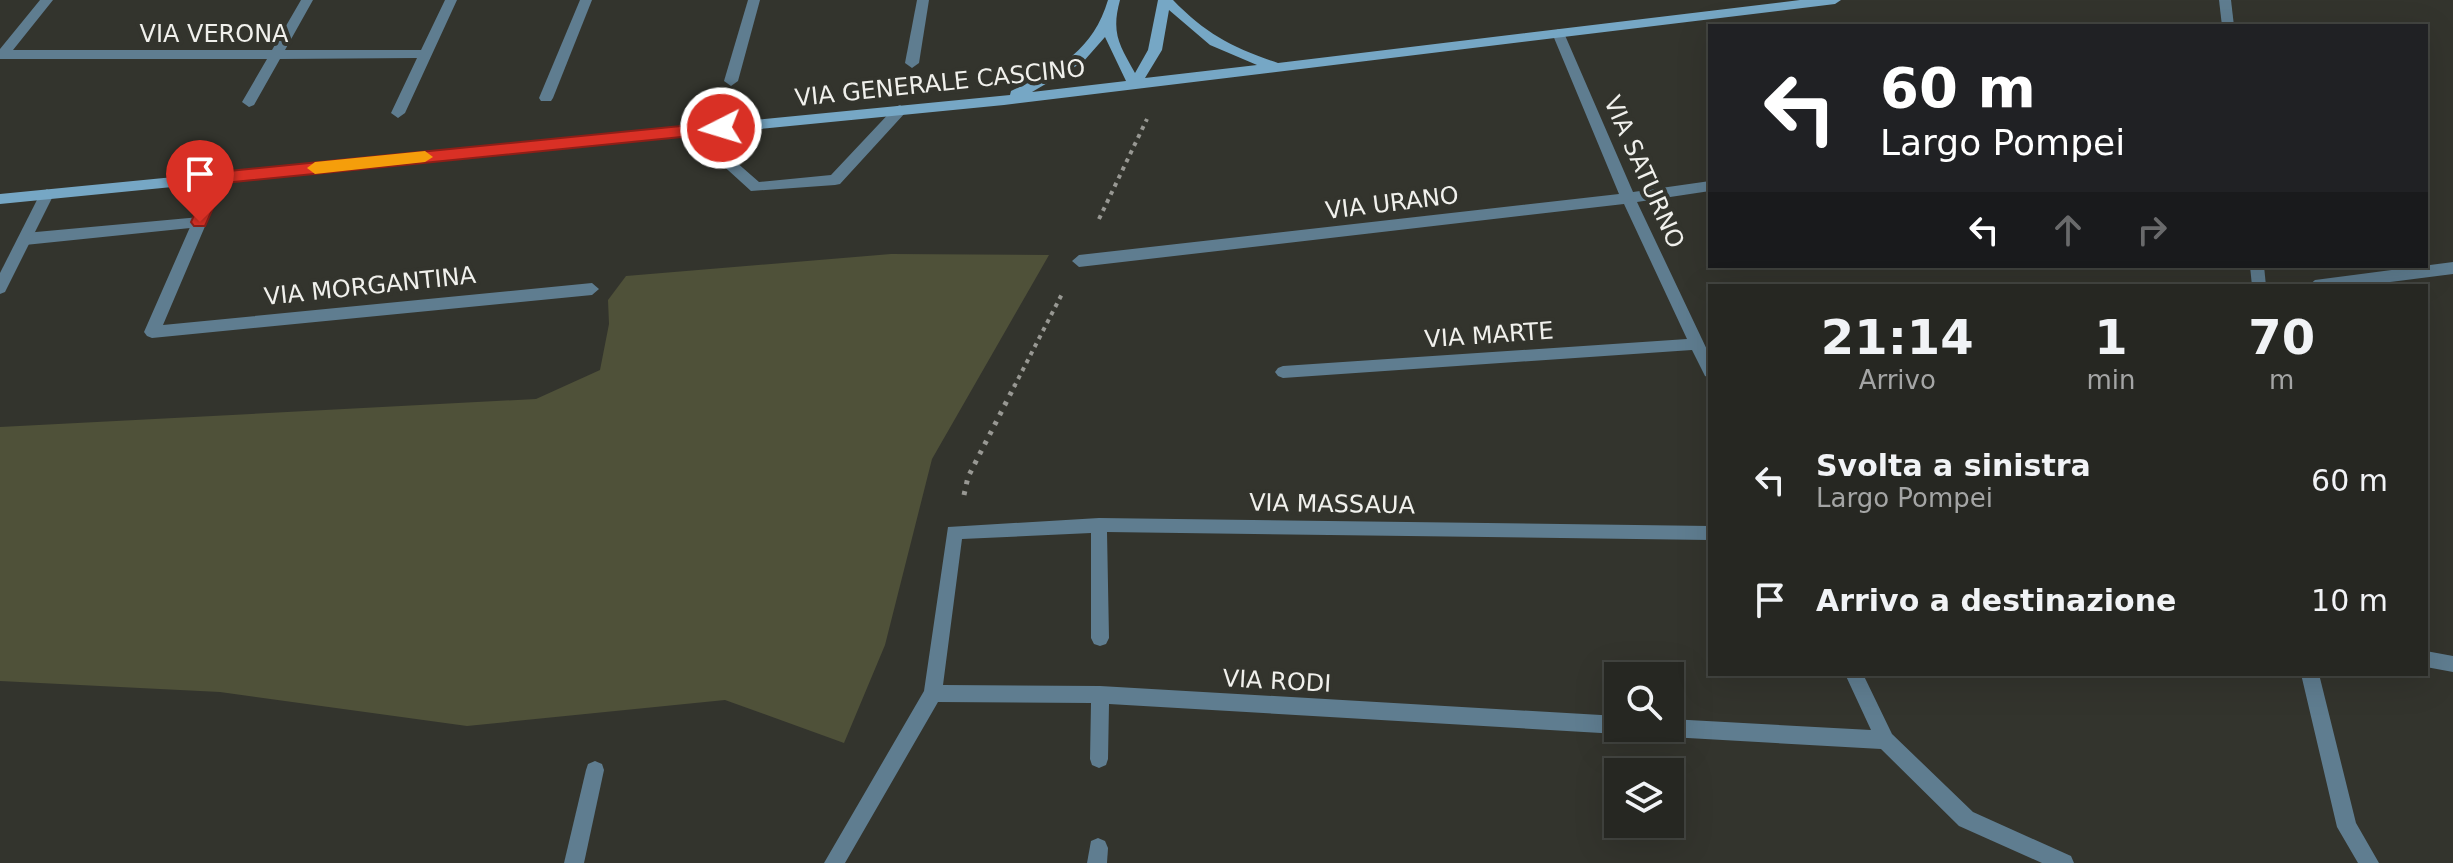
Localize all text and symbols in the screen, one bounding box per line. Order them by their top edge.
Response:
street label: VIA VERONA [139,20,289,48]
street label: VIA GENERALE CASCINO [793,54,1087,112]
text: 60 m [1880,55,2036,120]
icon: left [1748,56,1852,160]
position arrow [679,86,763,170]
street label: VIA SATURNO [1598,92,1690,252]
text: Largo Pompei [1880,122,2125,163]
pin [166,140,234,222]
icon: arrive [178,152,222,196]
street label: VIA URANO [1324,181,1460,225]
icon: left [1962,208,2006,252]
icon: ahead [2046,208,2090,252]
icon: right [2130,208,2174,252]
street label: VIA MORGANTINA [263,261,478,311]
text: 21:14 [1821,309,1974,365]
text: 1 [2094,309,2128,365]
text: 70 [2248,309,2315,365]
street label: VIA MARTE [1423,317,1555,353]
text: Arrivo [1859,365,1936,395]
text: min [2086,365,2136,395]
text: m [2269,365,2294,395]
text: Svolta a sinistra [1816,448,2091,483]
icon: left [1748,458,1792,502]
text: 60 m [2311,463,2388,498]
text: Largo Pompei [1816,483,1993,513]
street label: VIA MASSAUA [1249,489,1416,519]
icon: arrive [1748,578,1792,622]
text: Arrivo a destinazione [1816,583,2176,618]
text: 10 m [2311,583,2388,618]
map controls [1604,662,1684,838]
button: search [1604,662,1684,742]
street label: VIA RODI [1222,664,1332,698]
button: layers [1604,758,1684,838]

